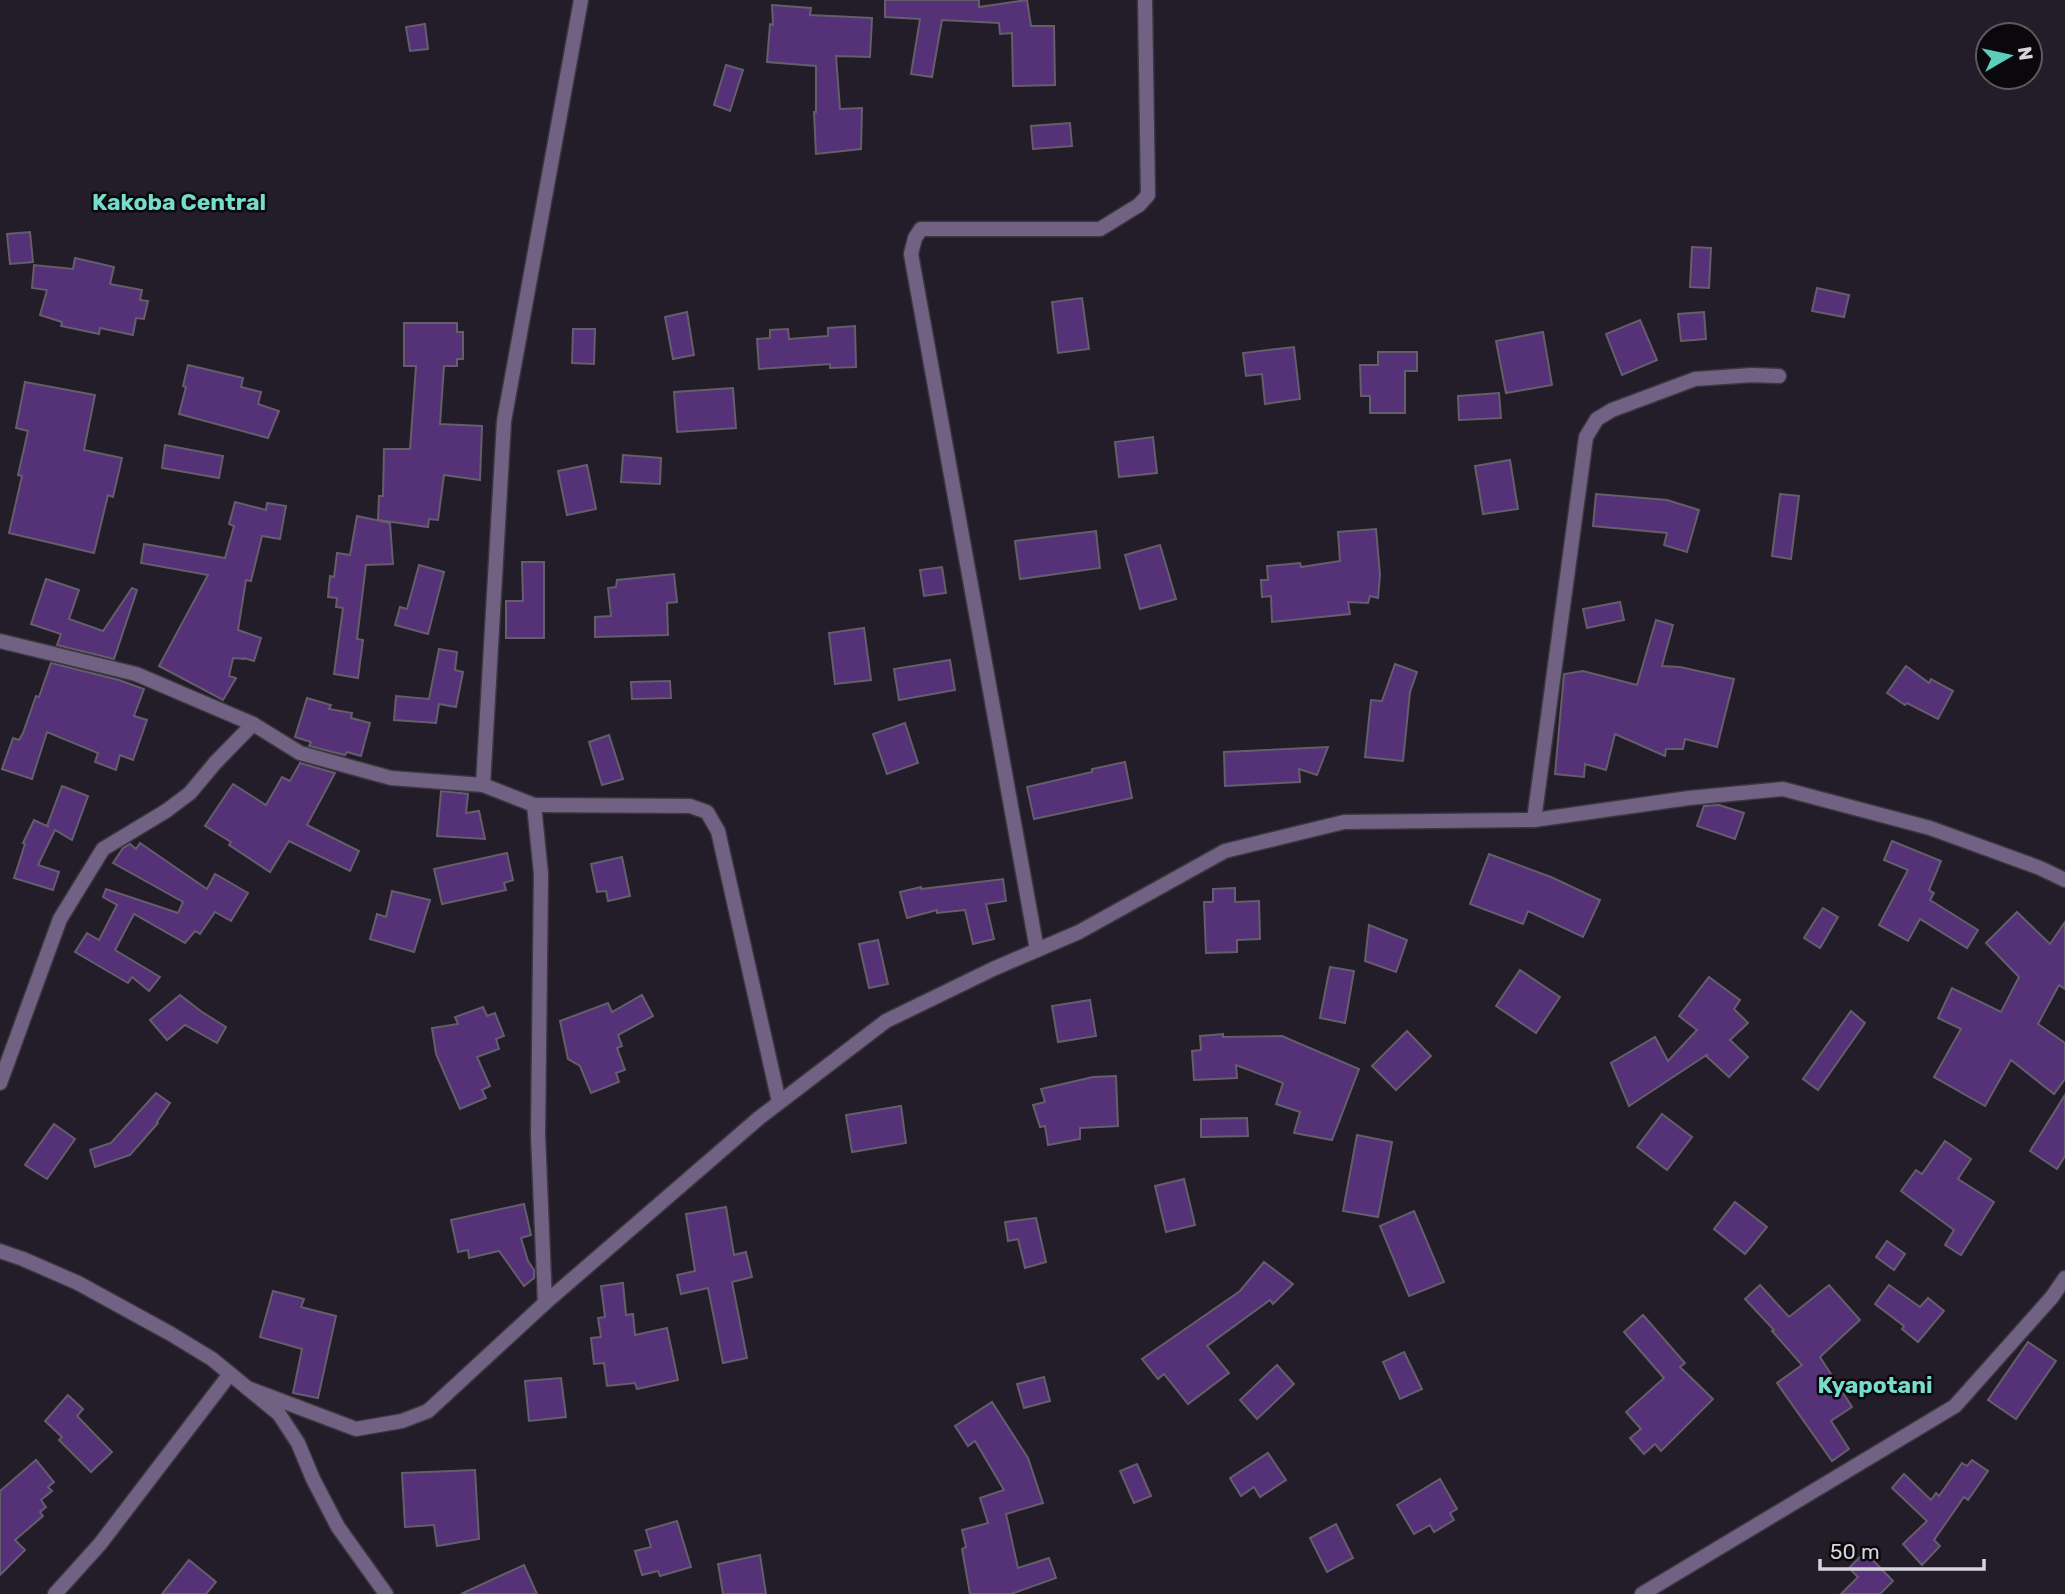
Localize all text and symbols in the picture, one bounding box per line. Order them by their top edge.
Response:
north arrow [1974,21,2044,91]
text: N [2013,45,2038,62]
district label: Kakoba Central [92,188,266,216]
district label: Kyapotani [1817,1371,1933,1399]
scale bar [1820,1528,1984,1572]
text: 50 m [1830,1539,1880,1564]

